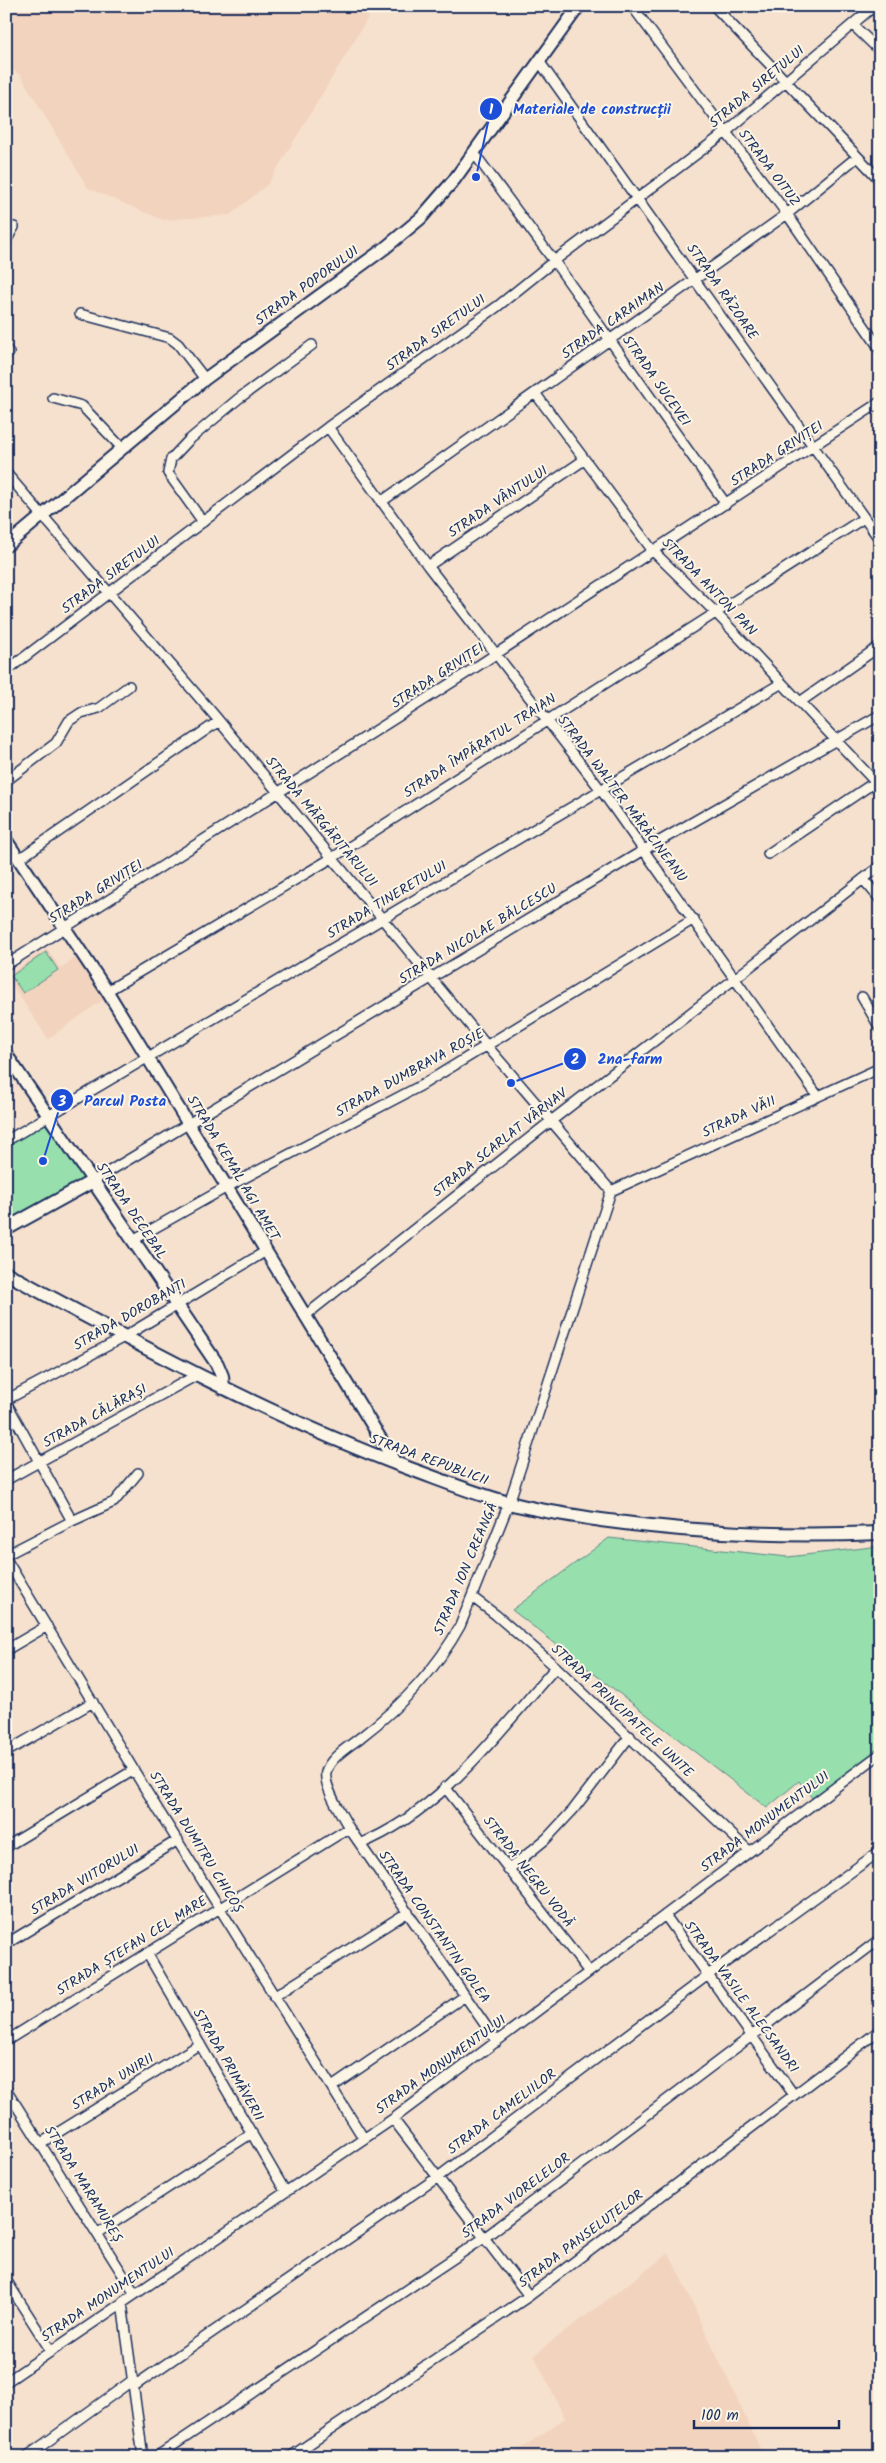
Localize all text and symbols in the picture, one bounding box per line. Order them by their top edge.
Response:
street label: STRADA SIRETULUI [704,40,810,134]
callout: Materiale de construcții [478,94,681,124]
text: 1 [489,98,494,122]
text: Materiale de construcții [513,98,672,122]
street label: STRADA OITUZ [732,125,806,211]
street label: STRADA RĂZOARE [680,239,764,345]
street label: STRADA POPORULUI [250,241,364,331]
street label: STRADA CARAIMAN [557,277,670,365]
street label: STRADA SIRETULUI [381,289,491,377]
street label: STRADA SUCEVEI [616,331,696,431]
street label: STRADA GRIVIȚEI [726,416,828,492]
street label: STRADA VÂNTULUI [444,460,552,544]
street label: STRADA SIRETULUI [57,530,165,620]
street label: STRADA ANTON PAN [656,533,762,642]
street label: STRADA GRIVIȚEI [387,638,489,714]
street label: STRADA ÎMPĂRATUL TRAIAN [399,688,561,804]
street label: STRADA WALTER MĂRĂCINEANU [552,711,692,887]
street label: STRADA MĂRGĂRITARULUI [260,752,382,892]
street label: STRADA GRIVIȚEI [45,854,147,930]
street label: STRADA TINERETULUI [323,855,451,945]
street label: STRADA NICOLAE BĂLCESCU [395,878,561,990]
street label: STRADA DUMBRAVA ROȘIE [332,1022,489,1123]
callout: 2na-farm [562,1044,672,1074]
text: 2 [571,1048,580,1072]
text: 2na-farm [598,1048,662,1072]
street label: STRADA SCARLAT VÂRNAV [428,1082,573,1203]
callout: Parcul Posta [49,1085,177,1115]
text: 3 [57,1090,66,1114]
text: Parcul Posta [84,1090,166,1114]
street label: STRADA VĂII [698,1090,780,1144]
street label: STRADA KEMAL AGI AMET [181,1091,286,1246]
street label: STRADA DECEBAL [90,1158,172,1264]
street label: STRADA DOROBANȚI [69,1274,191,1356]
street label: STRADA CĂLĂRAȘI [39,1378,151,1454]
street label: STRADA REPUBLICII [366,1428,492,1492]
street label: STRADA ION CREANGĂ [428,1499,504,1639]
street label: STRADA PRINCIPATELE UNITE [546,1639,699,1784]
street label: STRADA MONUMENTULUI [696,1766,834,1878]
street label: STRADA DUMITRU CHICOȘ [143,1767,249,1918]
street label: STRADA NEGRU VODĂ [477,1811,579,1933]
street label: STRADA VIITORULUI [26,1839,144,1921]
street label: STRADA CONSTANTIN GOLEA [373,1846,495,2008]
street label: STRADA ȘTEFAN CEL MARE [52,1890,213,2002]
street label: STRADA VASILE ALECSANDRI [678,1916,804,2078]
street label: STRADA PRIMĂVERII [187,2005,269,2125]
street label: STRADA MONUMENTULUI [371,2010,511,2120]
street label: STRADA UNIRII [67,2048,159,2116]
street label: STRADA CAMELIILOR [443,2064,561,2160]
street label: STRADA MARAMUREȘ [38,2121,128,2247]
street label: STRADA VIORELELOR [457,2148,575,2244]
street label: STRADA PANSELUȚELOR [514,2185,648,2293]
street label: STRADA MONUMENTULUI [37,2242,179,2348]
scale bar [694,2398,838,2430]
text: 100 m [701,2404,739,2428]

